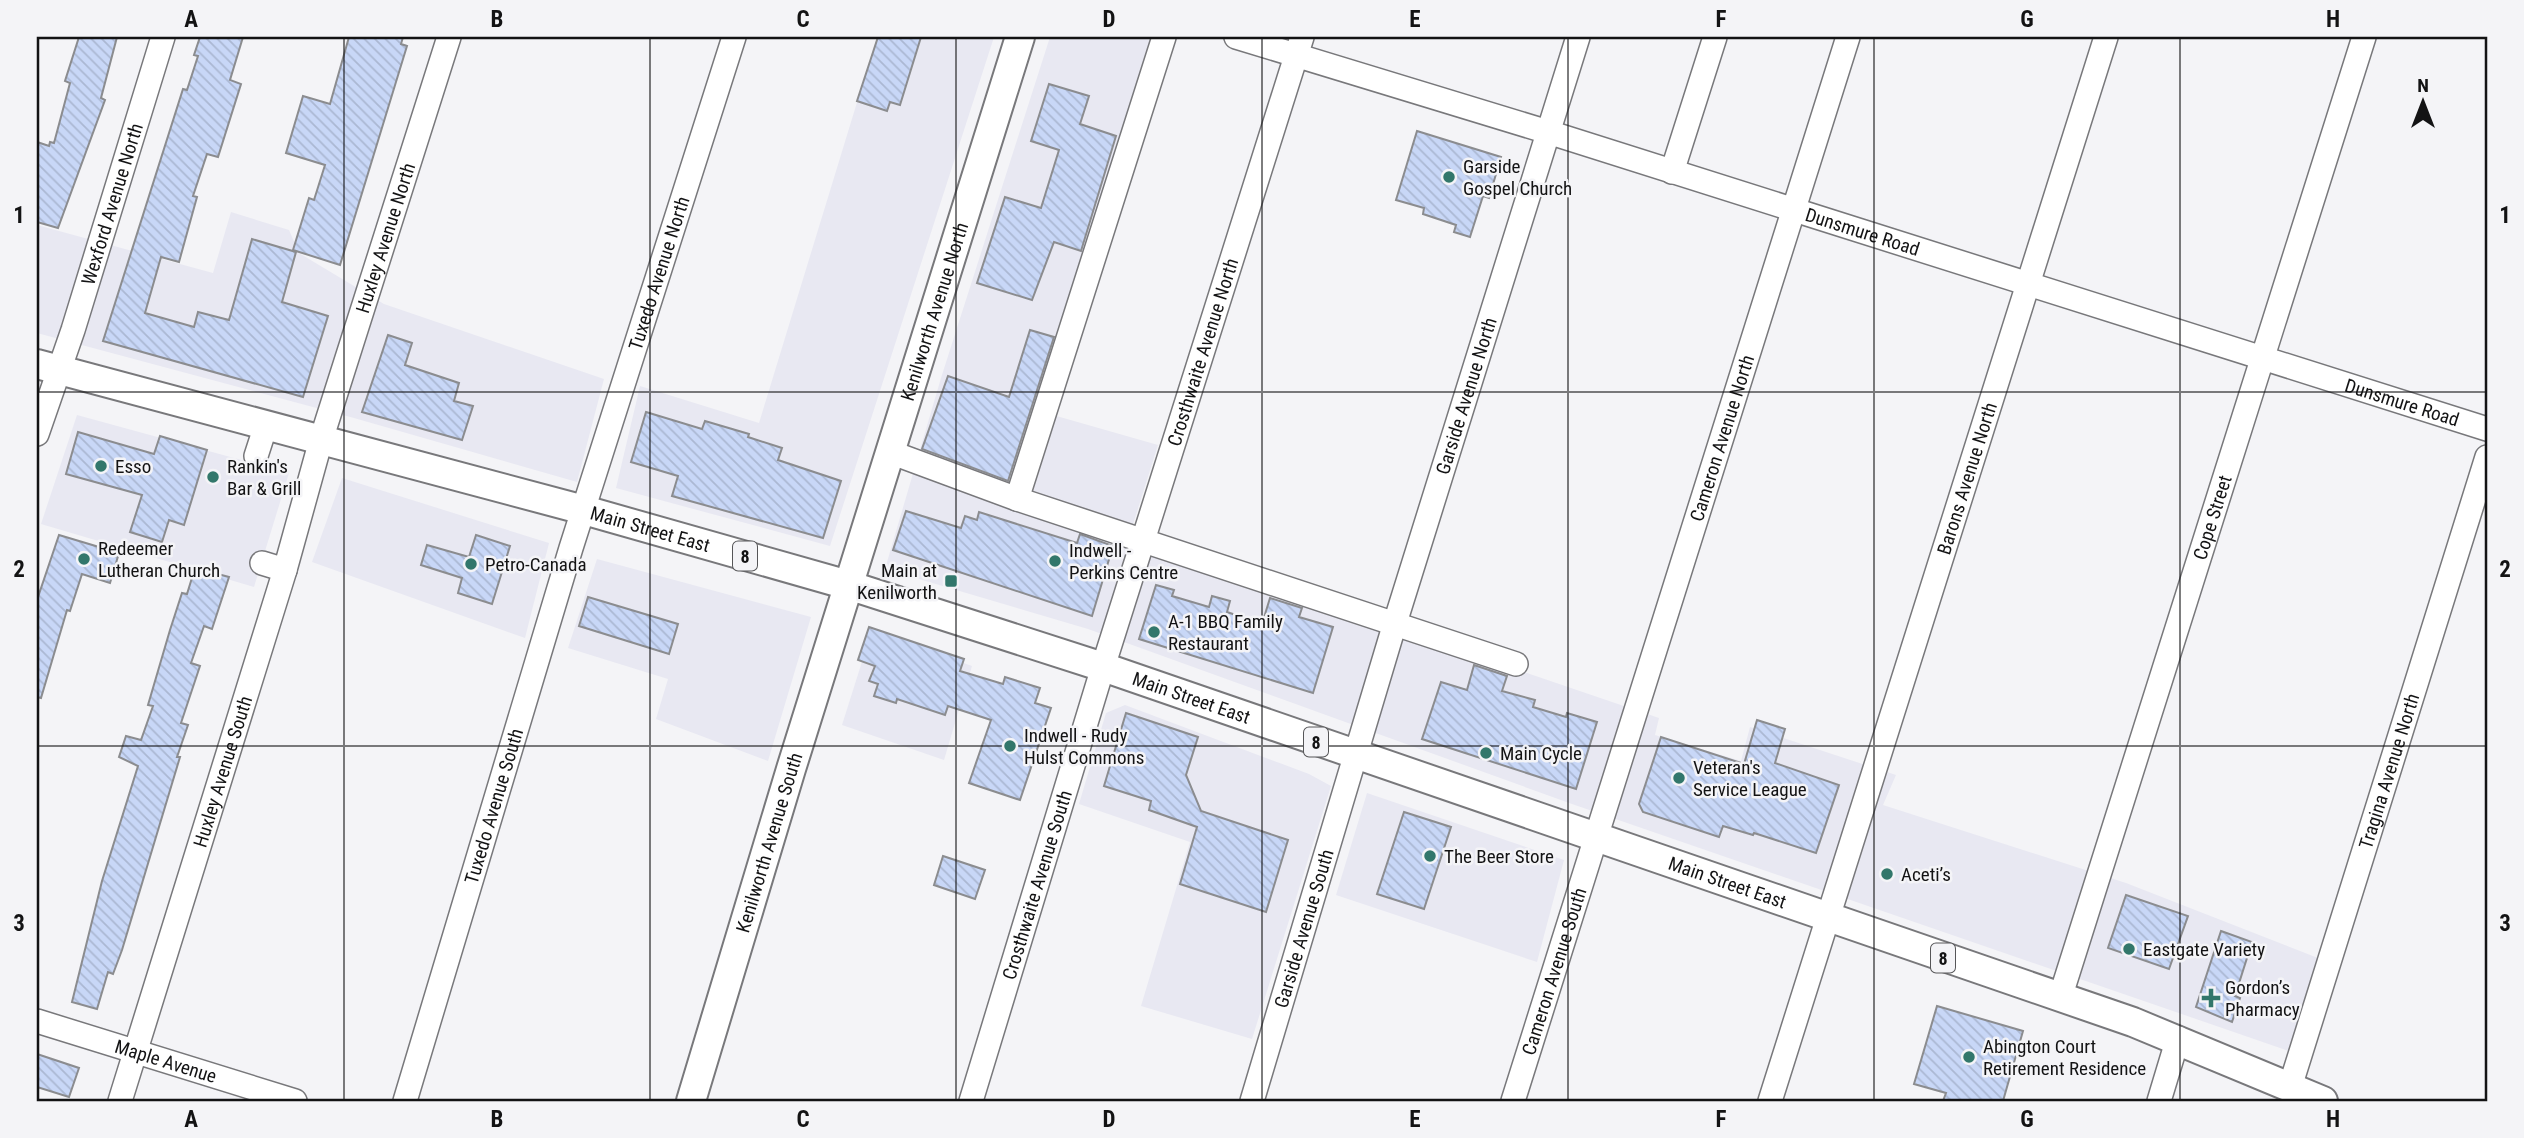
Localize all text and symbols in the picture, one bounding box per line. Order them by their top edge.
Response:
text: A [184,6,198,33]
text: B [491,6,503,33]
text: C [796,6,810,33]
text: D [1103,6,1116,33]
text: E [1409,6,1421,33]
text: F [1716,6,1727,33]
text: G [2020,6,2034,33]
text: H [2326,6,2340,33]
north arrow [2388,66,2458,136]
text: N [2417,74,2429,97]
street label: Wexford Avenue North [76,120,147,288]
place label: Garside Gospel Church [1463,155,1572,200]
street label: Huxley Avenue North [351,160,420,316]
marker: Garside Gospel Church [1441,169,1457,185]
street label: Tuxedo Avenue North [623,193,694,353]
text: 1 [13,202,25,229]
text: 1 [2499,202,2511,229]
street label: Dunsmure Road [1803,203,1922,260]
street label: Kenilworth Avenue North [895,219,973,404]
street label: Crosthwaite Avenue North [1162,255,1243,449]
street label: Garside Avenue North [1431,314,1501,477]
street label: Cameron Avenue North [1685,352,1759,524]
street label: Dunsmure Road [2342,373,2462,431]
street label: Barons Avenue North [1932,399,2001,557]
place label: Esso [115,455,151,478]
place label: Rankin's Bar & Grill [227,455,301,500]
marker: Esso [93,458,109,474]
marker: Rankin's Bar & Grill [205,469,221,485]
street label: Cope Street [2188,472,2236,563]
street label: Main Street East [588,501,713,557]
place label: Redeemer Lutheran Church [98,537,220,582]
place label: Indwell - Perkins Centre [1069,539,1178,584]
road number: 8 [733,542,757,570]
marker: Redeemer Lutheran Church [76,551,92,567]
place label: Petro-Canada [485,553,587,576]
marker: Indwell - Perkins Centre [1047,553,1063,569]
text: 2 [13,556,25,583]
marker: Petro-Canada [463,556,479,572]
text: 2 [2499,556,2511,583]
place label: Main at Kenilworth [857,559,937,604]
marker: Main at Kenilworth [943,573,959,589]
place label: A-1 BBQ Family Restaurant [1168,610,1283,655]
marker: A-1 BBQ Family Restaurant [1146,624,1162,640]
street label: Main Street East [1129,667,1253,728]
street label: Tragina Avenue North [2354,691,2424,852]
street label: Huxley Avenue South [188,693,257,850]
place label: Indwell - Rudy Hulst Commons [1024,724,1144,769]
street label: Tuxedo Avenue South [459,726,528,886]
road number: 8 [1304,728,1328,756]
marker: Indwell - Rudy Hulst Commons [1002,738,1018,754]
place label: Main Cycle [1500,742,1582,765]
marker: Main Cycle [1478,745,1494,761]
street label: Kenilworth Avenue South [731,750,807,935]
place label: Veteran's Service League [1693,756,1807,801]
marker: Veteran's Service League [1671,770,1687,786]
street label: Crosthwaite Avenue South [997,787,1076,982]
place label: The Beer Store [1444,845,1554,868]
street label: Garside Avenue South [1269,847,1338,1011]
marker: The Beer Store [1422,848,1438,864]
street label: Main Street East [1666,851,1789,913]
place label: Aceti’s [1901,863,1951,886]
marker: Aceti’s [1879,866,1895,882]
street label: Cameron Avenue South [1517,885,1591,1058]
text: 3 [13,910,25,937]
text: 3 [2499,910,2511,937]
place label: Eastgate Variety [2143,938,2265,961]
marker: Eastgate Variety [2121,941,2137,957]
road number: 8 [1931,944,1955,973]
place label: Gordon’s Pharmacy [2225,976,2300,1021]
marker: Gordon’s Pharmacy [2203,990,2219,1006]
street label: Maple Avenue [112,1034,220,1088]
place label: Abington Court Retirement Residence [1983,1035,2146,1080]
marker: Abington Court Retirement Residence [1961,1049,1977,1065]
text: A [184,1106,198,1133]
text: B [491,1106,503,1133]
text: C [796,1106,810,1133]
text: D [1103,1106,1116,1133]
text: E [1409,1106,1421,1133]
text: F [1716,1106,1727,1133]
text: G [2020,1106,2034,1133]
text: H [2326,1106,2340,1133]

